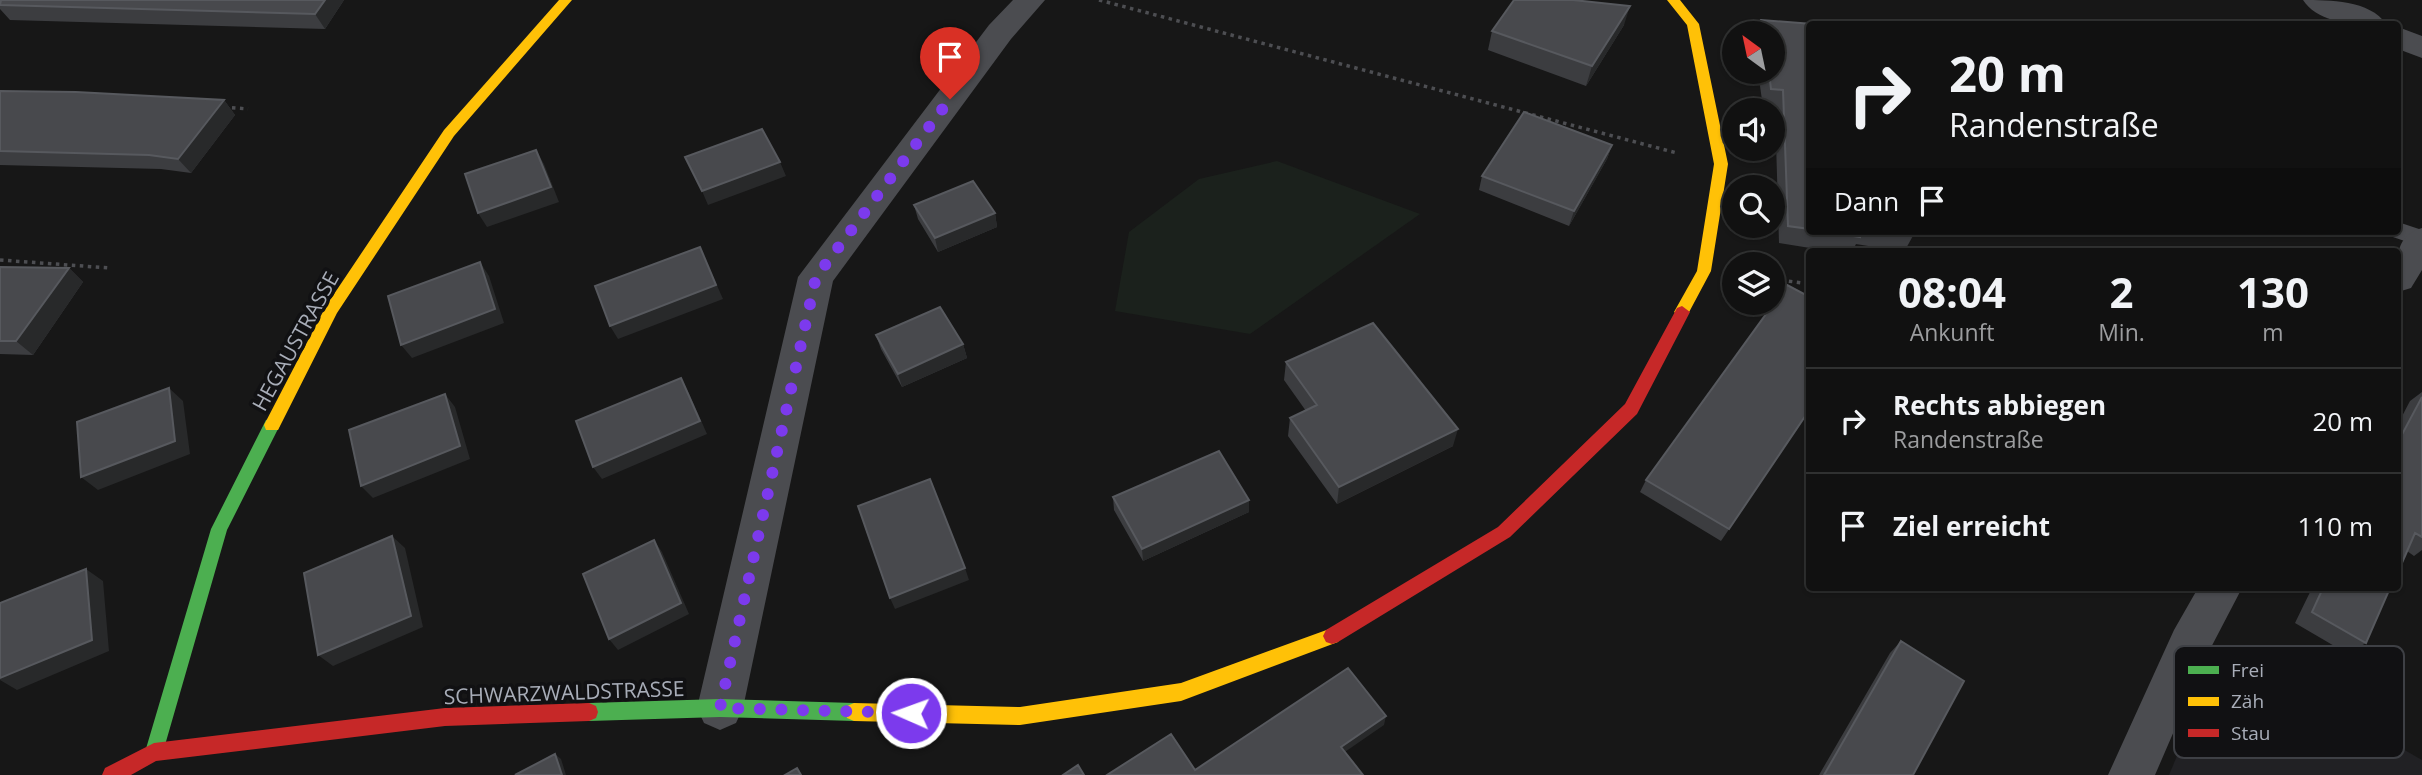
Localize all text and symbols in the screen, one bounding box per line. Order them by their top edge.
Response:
north arrow [1722,21,1785,84]
map controls [1722,21,1785,315]
pin [920,27,980,99]
icon: arrive [931,38,969,76]
text: 20 m [1949,40,2066,106]
icon: right [1834,49,1925,140]
button: sound [1722,98,1785,161]
text: Randenstraße [1949,103,2159,146]
button: search [1722,175,1785,238]
icon: arrive [1913,182,1951,220]
text: Dann [1834,183,1899,219]
button: layers [1722,252,1785,315]
text: 08:04 [1898,263,2006,320]
text: 2 [2109,263,2134,320]
text: 130 [2237,263,2309,320]
street label: HEGAUSTRASSE [245,266,345,416]
text: Ankunft [1910,316,1995,348]
text: Min. [2098,316,2145,348]
text: m [2262,316,2284,348]
text: Rechts abbiegen [1893,387,2106,423]
icon: right [1834,402,1872,440]
text: 20 m [2312,403,2373,439]
text: Randenstraße [1893,423,2044,455]
icon: arrive [1834,507,1872,545]
text: Ziel erreicht [1893,508,2050,544]
text: 110 m [2298,508,2373,544]
legend [2174,646,2404,758]
text: Frei [2231,657,2264,683]
street label: SCHWARZWALDSTRASSE [443,674,685,710]
position arrow [874,676,948,750]
text: Zäh [2231,688,2264,714]
text: Stau [2231,720,2270,746]

